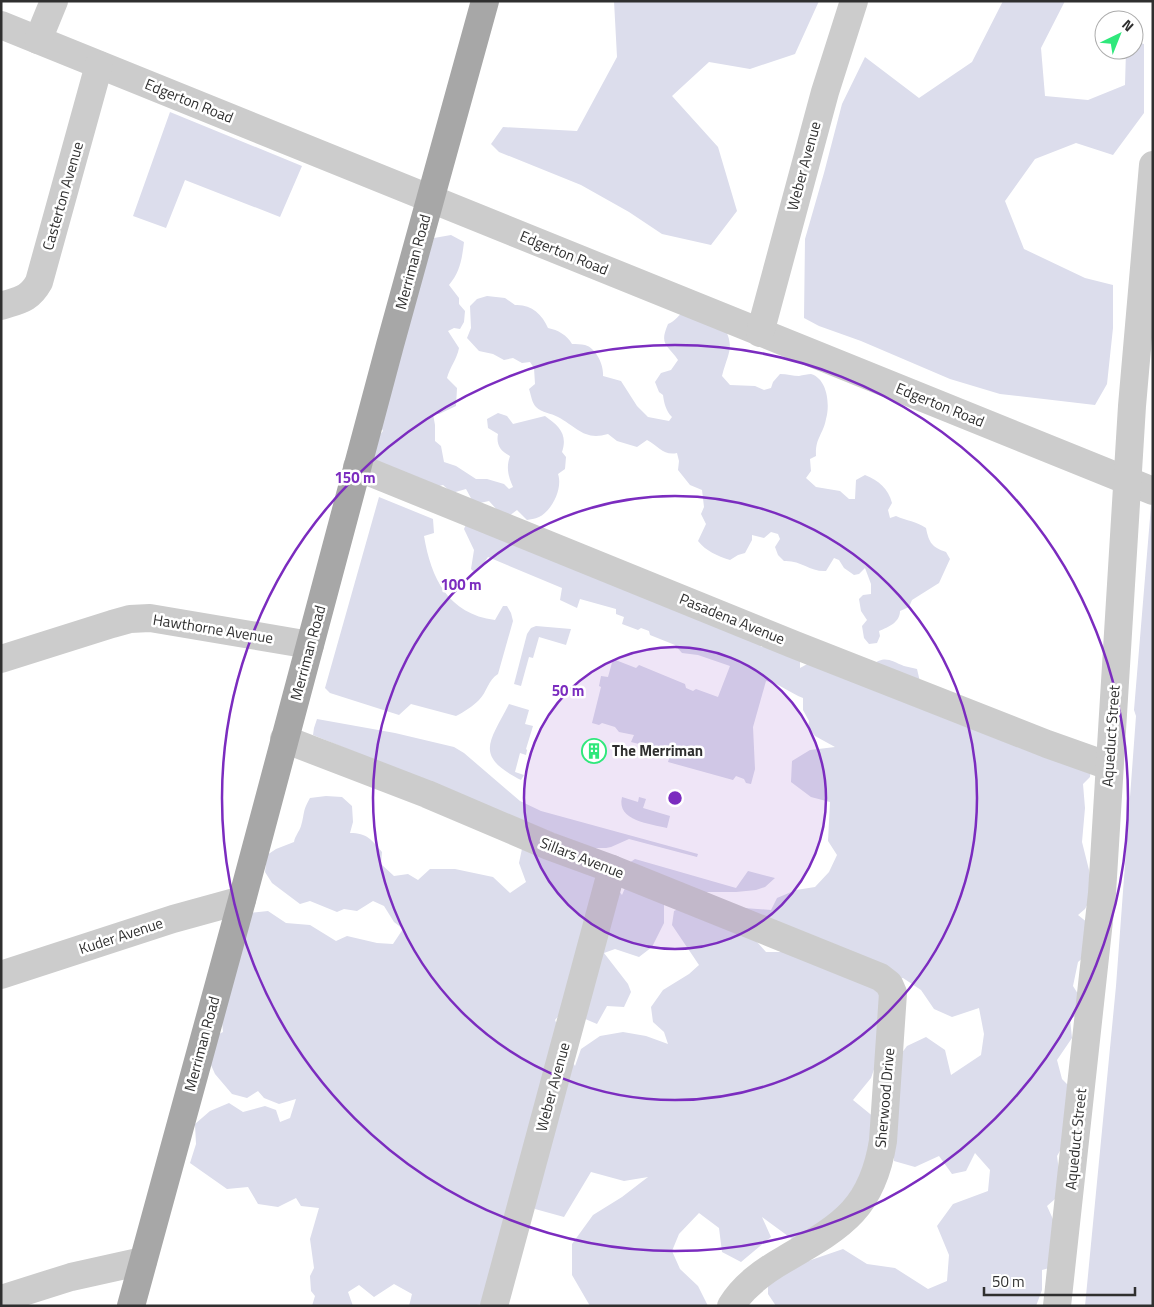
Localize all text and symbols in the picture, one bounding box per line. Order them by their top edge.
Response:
north arrow [1094,10,1144,60]
text: N [1117,14,1139,36]
street label: Edgerton Road [141,72,237,129]
street label: Weber Avenue [781,119,826,213]
street label: Casterton Avenue [36,139,89,253]
street label: Merriman Road [389,212,436,312]
street label: Edgerton Road [516,224,612,281]
street label: Edgerton Road [892,376,988,433]
text: 150 m [334,466,376,489]
text: 100 m [440,573,482,596]
street label: Pasadena Avenue [676,587,788,650]
street label: Merriman Road [284,603,331,703]
street label: Hawthorne Avenue [151,608,275,649]
text: 50 m [552,679,584,702]
street label: Aqueduct Street [1095,684,1126,788]
building icon: The Merriman [581,738,607,764]
place label: The Merriman [612,739,703,762]
centre of rings [666,789,684,807]
street label: Sillars Avenue [537,831,627,884]
street label: Kuder Avenue [76,911,166,960]
street label: Merriman Road [178,994,225,1094]
street label: Weber Avenue [530,1040,575,1134]
street label: Sherwood Drive [869,1047,900,1149]
street label: Aqueduct Street [1059,1086,1092,1191]
scale bar [984,1264,1135,1296]
text: 50 m [992,1270,1025,1293]

